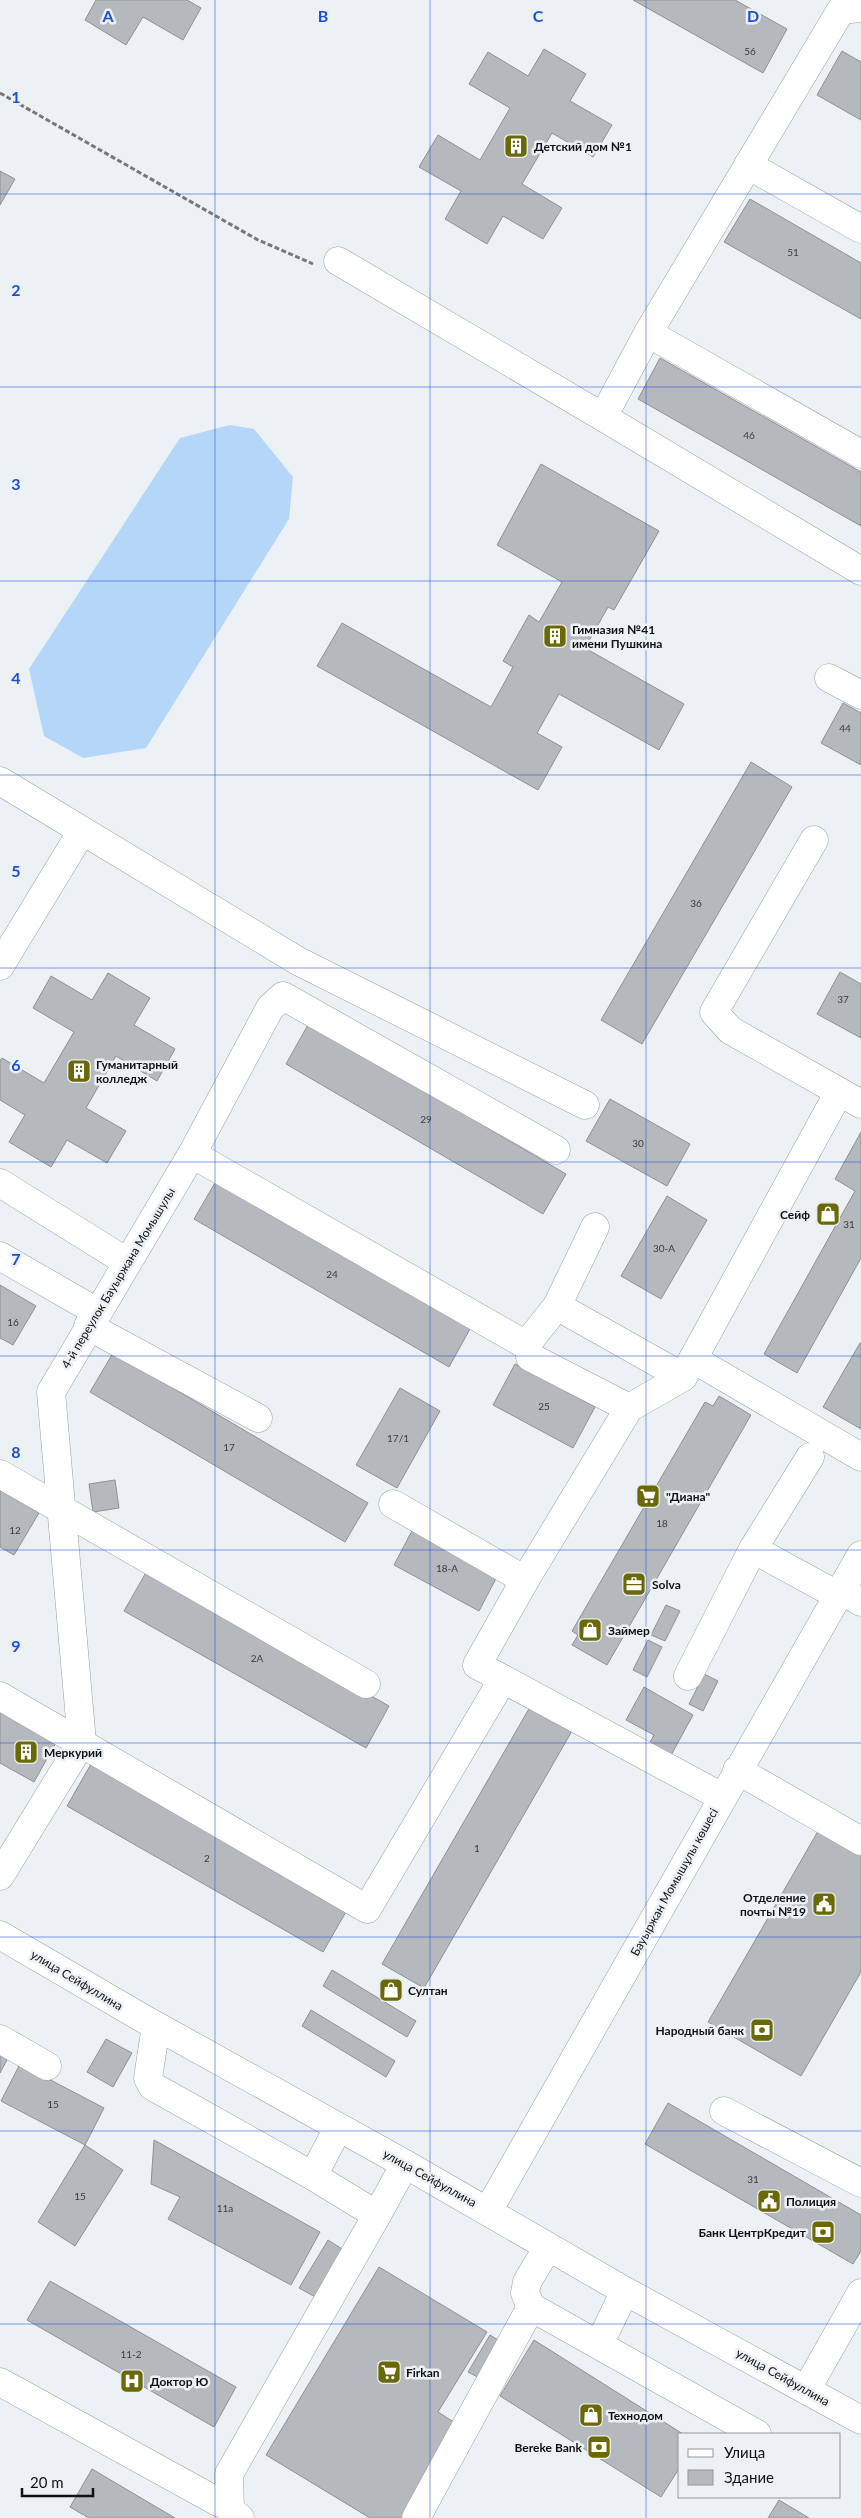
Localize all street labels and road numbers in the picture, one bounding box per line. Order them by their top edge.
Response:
street label: 4-й переулок Бауыржана Момышулы [58,1185,178,1371]
street label: Бауыржан Момышұлы көшесі [627,1805,721,1958]
street label: улица Сейфуллина [28,1947,126,2013]
street label: улица Сейфуллина [381,2146,479,2210]
street label: улица Сейфуллина [734,2345,832,2409]

